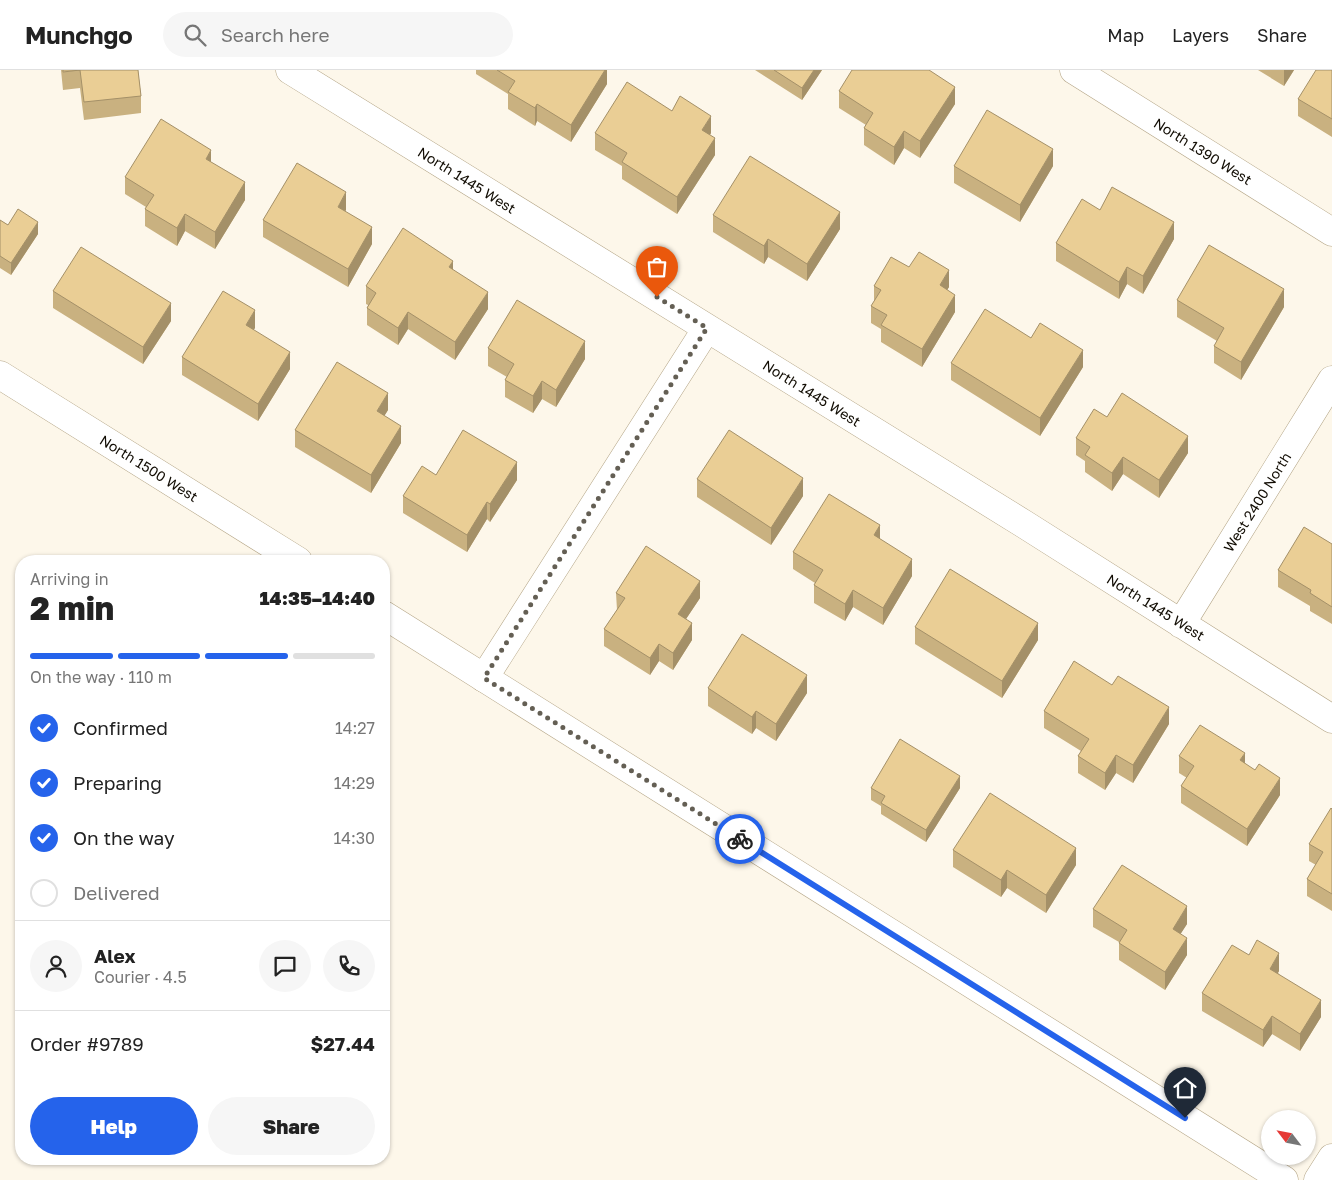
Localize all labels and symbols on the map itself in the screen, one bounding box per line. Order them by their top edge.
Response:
street label: North 1390 West [1151,114,1255,188]
street label: North 1445 West [415,143,519,217]
pin [636,246,678,297]
street label: North 1445 West [760,356,864,430]
street label: North 1500 West [97,431,201,505]
street label: West 2400 North [1220,449,1294,555]
street label: North 1445 West [1104,570,1208,644]
courier [715,814,765,864]
pin [1164,1067,1206,1118]
north arrow [1261,1110,1316,1165]

